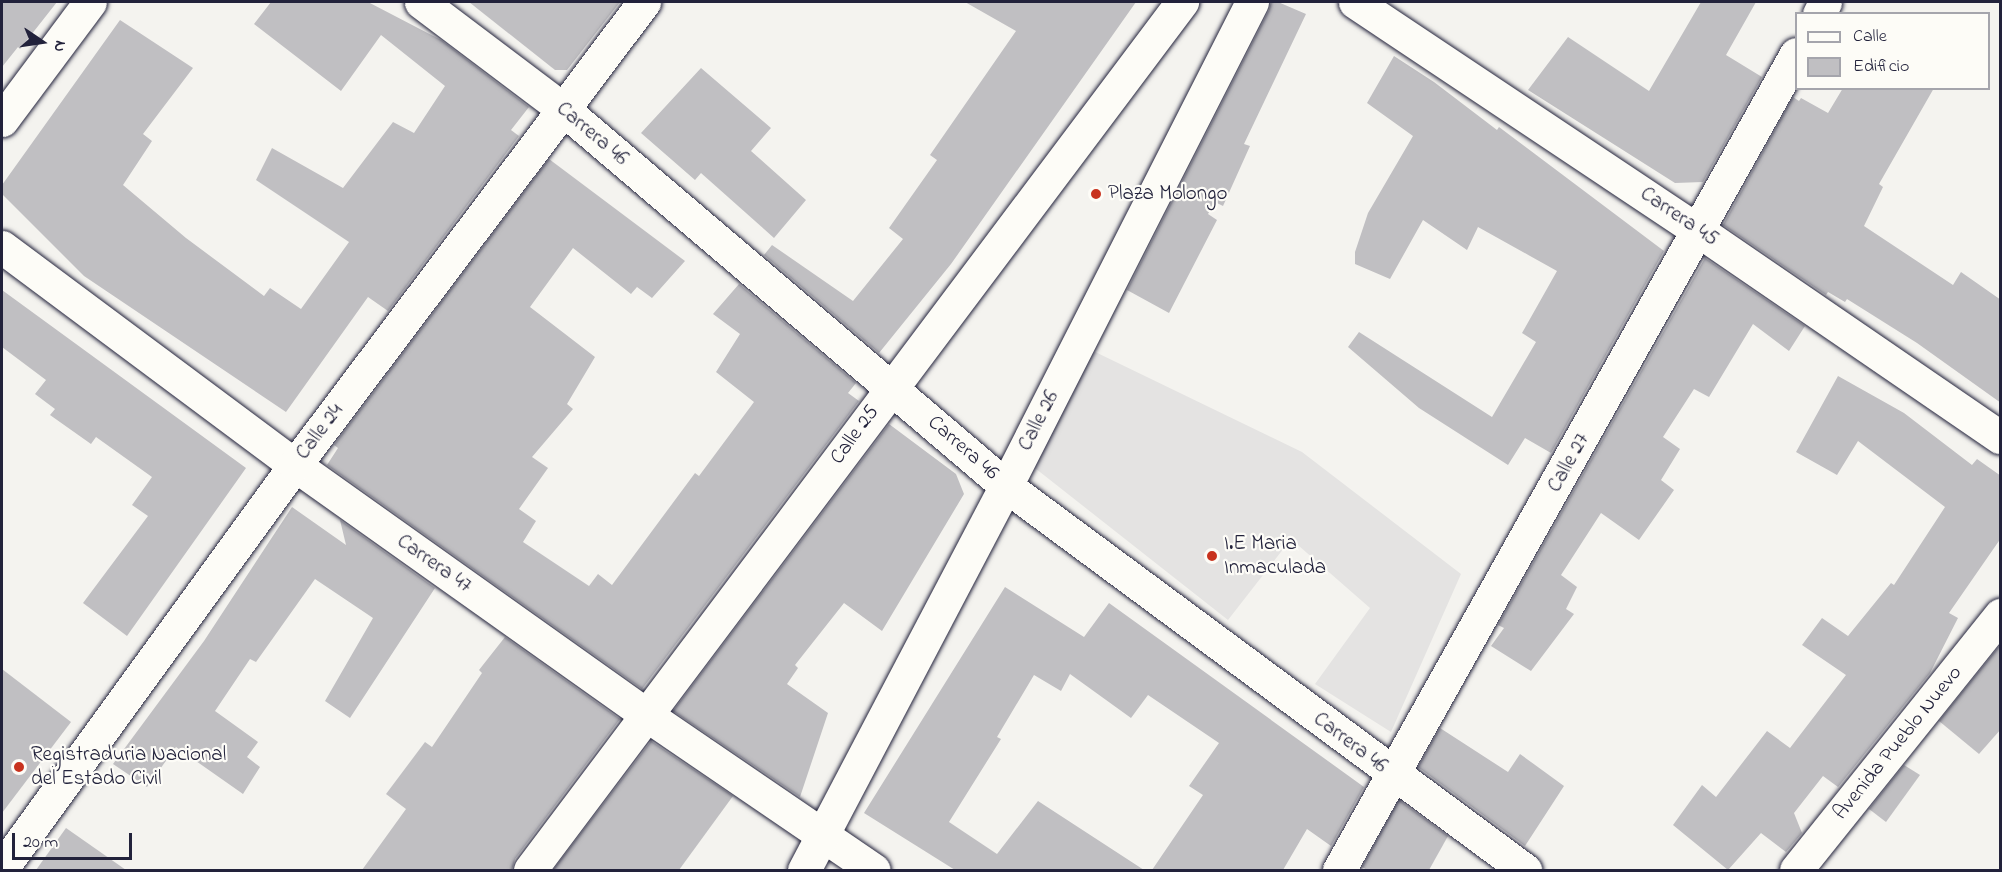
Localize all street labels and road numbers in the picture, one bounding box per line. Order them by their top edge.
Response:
street label: Carrera 46 [551,97,633,171]
street label: Carrera 45 [1635,182,1723,252]
street label: Calle 26 [1013,387,1065,455]
street label: Calle 24 [291,399,349,465]
street label: Calle 25 [825,400,885,470]
street label: Carrera 46 [922,410,1004,486]
street label: Calle 27 [1543,429,1595,497]
street label: Carrera 47 [392,529,476,599]
street label: Avenida Pueblo Nuevo [1828,661,1968,825]
street label: Carrera 46 [1308,707,1392,779]

